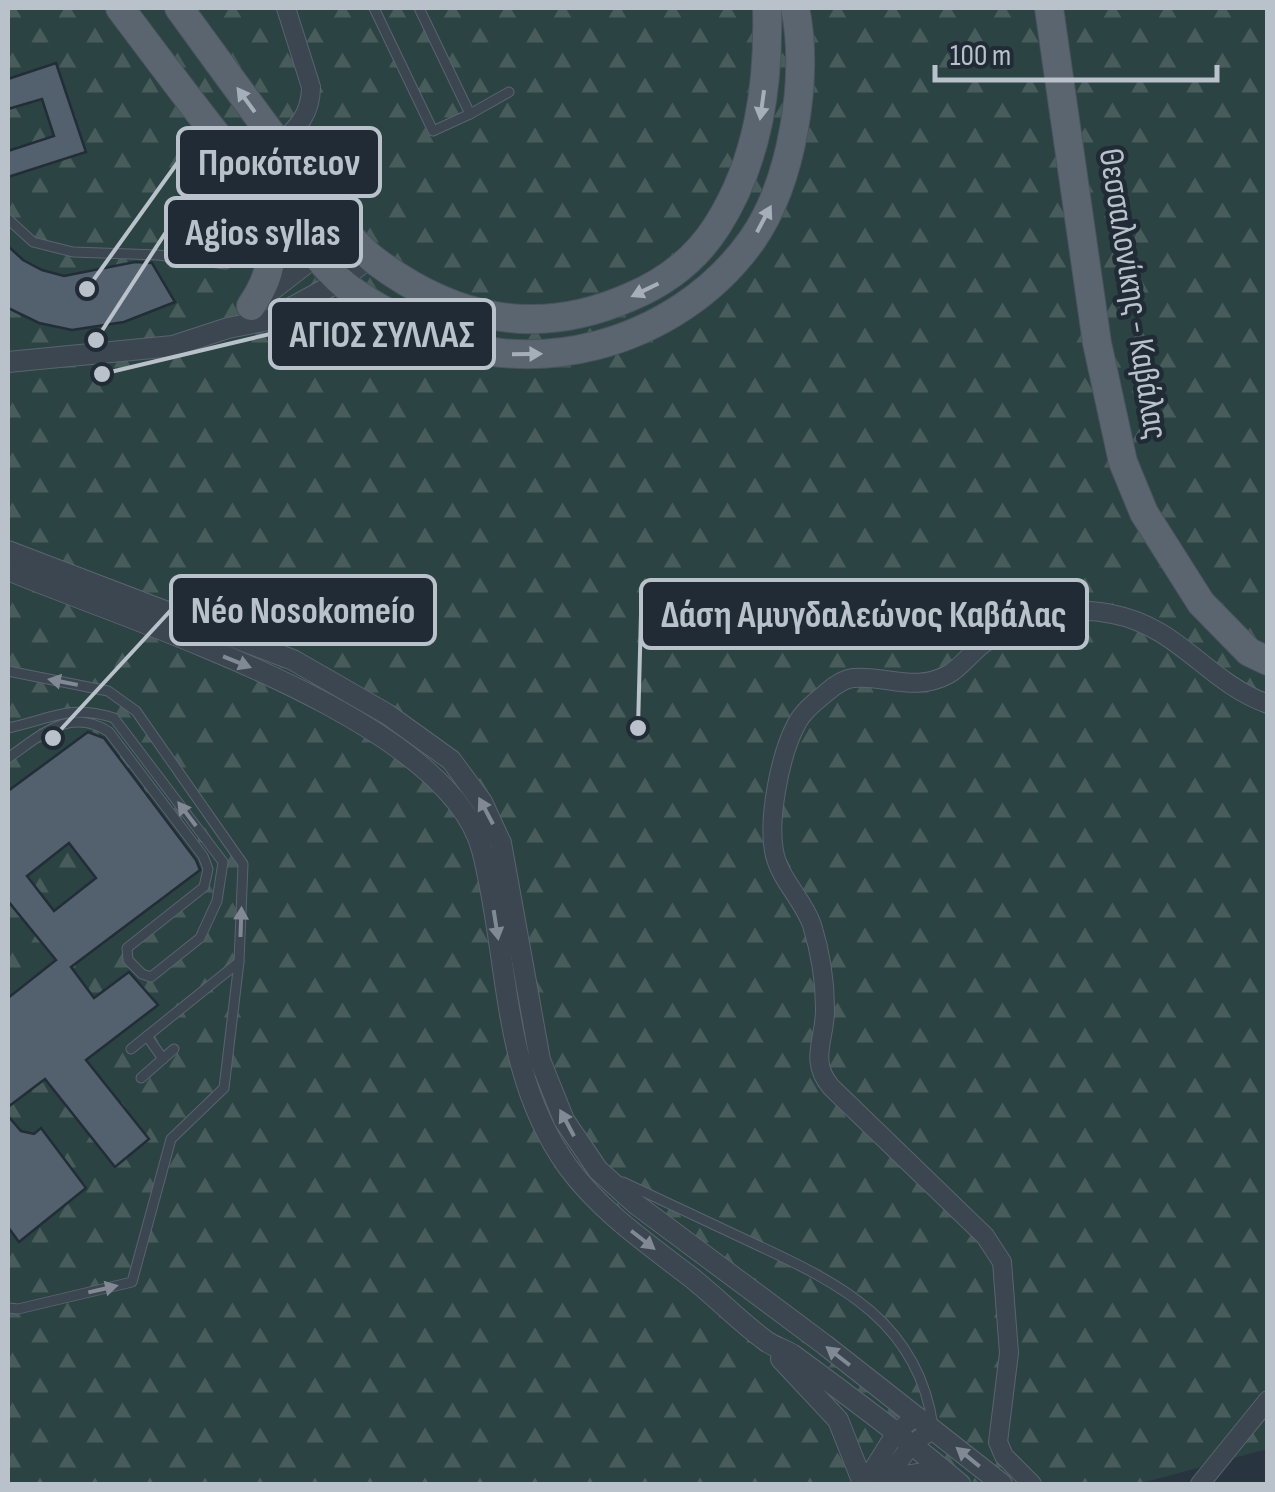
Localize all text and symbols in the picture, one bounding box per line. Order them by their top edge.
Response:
scale bar [935,20,1218,82]
text: 100 m [950,38,1011,74]
one-way arrow [236,86,256,113]
one-way arrow [753,89,769,121]
callout: Προκόπειον [178,128,380,196]
text: Προκόπειον [198,141,360,186]
street label: Θεσσαλονίκης - Καβάλας [1089,145,1177,443]
callout: Agios syllas [166,198,361,266]
one-way arrow [754,205,772,233]
text: Agios syllas [184,211,341,256]
one-way arrow [630,281,659,298]
callout: ΑΓΙΟΣ ΣΥΛΛΑΣ [270,300,494,368]
text: ΑΓΙΟΣ ΣΥΛΛΑΣ [289,313,474,358]
one-way arrow [511,346,543,362]
callout: Néo Nosokomeío [171,576,435,644]
callout: Δάση Αμυγδαλεώνος Καβάλας [641,580,1087,648]
text: Néo Nosokomeío [191,589,415,634]
text: Δάση Αμυγδαλεώνος Καβάλας [661,593,1067,638]
one-way arrow [222,654,252,670]
one-way arrow [47,673,78,689]
one-way arrow [478,797,496,825]
one-way arrow [178,801,198,827]
one-way arrow [233,905,249,937]
one-way arrow [488,910,504,942]
one-way arrow [559,1109,576,1138]
one-way arrow [630,1229,656,1249]
one-way arrow [88,1281,119,1296]
one-way arrow [825,1346,851,1367]
one-way arrow [955,1447,980,1468]

